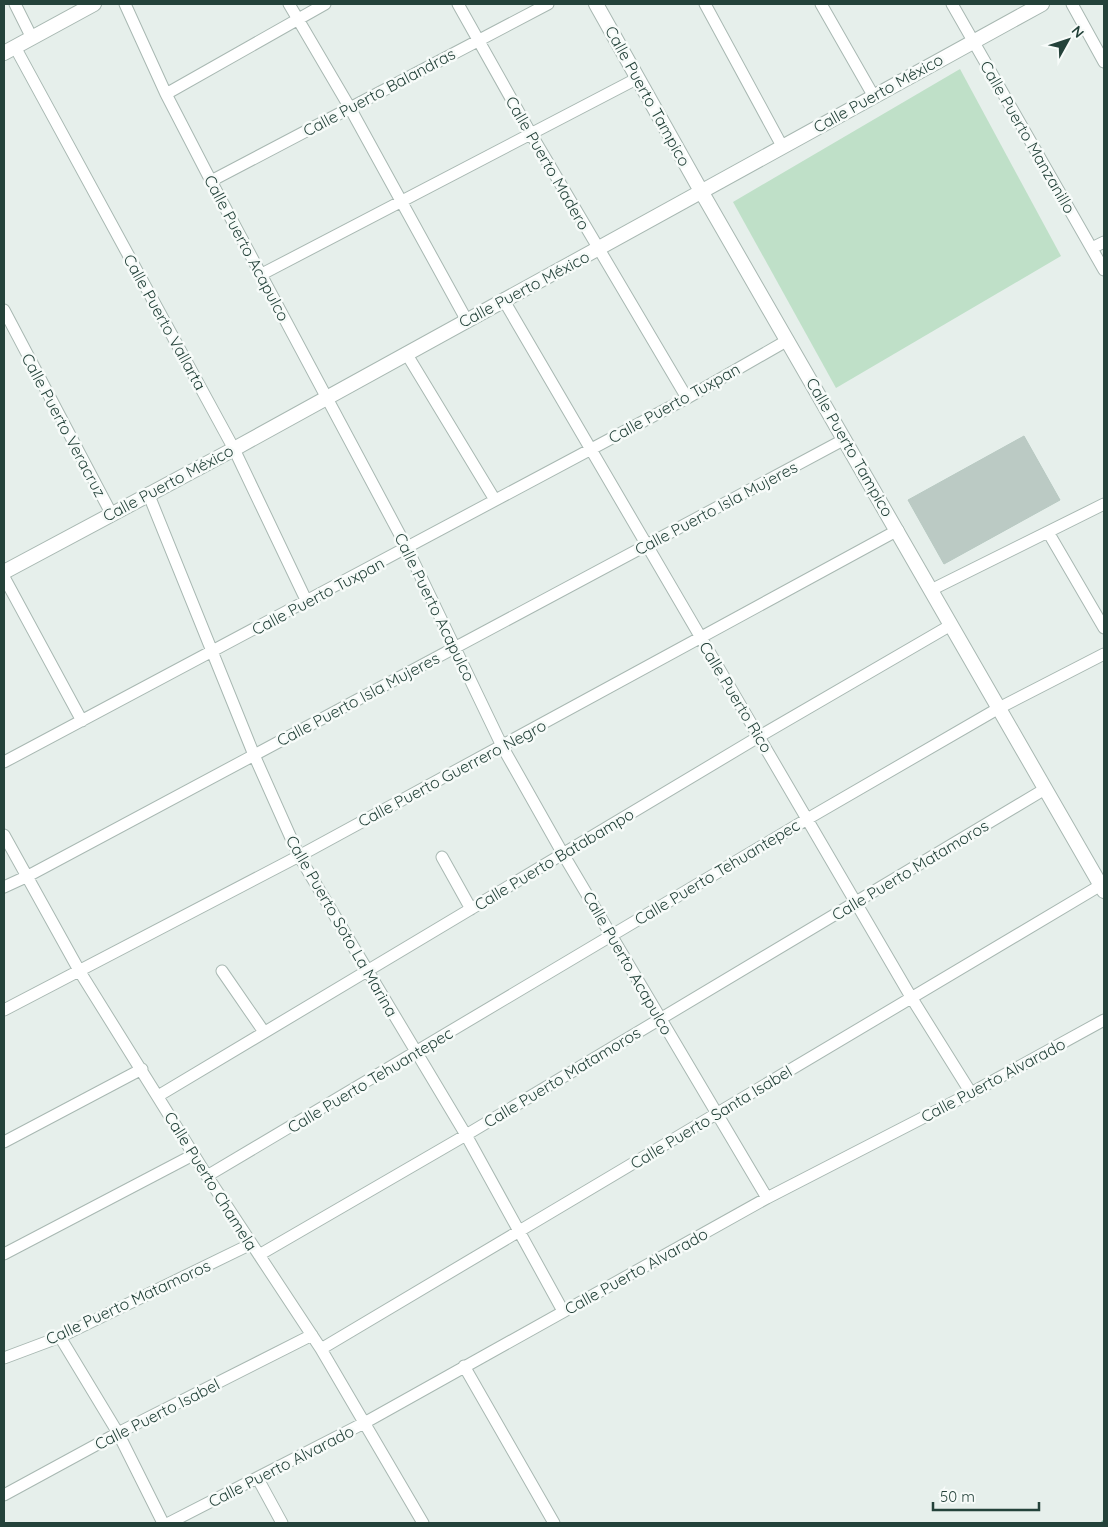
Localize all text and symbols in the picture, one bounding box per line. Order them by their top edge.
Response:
north arrow [1043,15,1093,65]
street label: Calle Puerto Tampico [601,22,695,170]
text: N [1068,22,1088,41]
street label: Calle Puerto Balandras [299,43,459,141]
street label: Calle Puerto México [810,49,946,137]
street label: Calle Puerto Manzanillo [976,57,1080,217]
street label: Calle Puerto Madero [502,93,594,233]
street label: Calle Puerto Acapulco [200,172,294,324]
street label: Calle Puerto México [455,246,593,332]
street label: Calle Puerto Vallarta [119,251,211,393]
street label: Calle Puerto Veracruz [18,350,110,500]
street label: Calle Puerto Tuxpan [605,359,743,447]
street label: Calle Puerto Tampico [802,374,898,520]
street label: Calle Puerto México [99,440,237,526]
street label: Calle Puerto Isla Mujeres [631,457,801,559]
street label: Calle Puerto Acapulco [390,530,480,684]
street label: Calle Puerto Tuxpan [248,553,388,639]
street label: Calle Puerto Rico [695,638,777,756]
street label: Calle Puerto Isla Mujeres [273,648,443,750]
street label: Calle Puerto Guerrero Negro [355,715,549,831]
street label: Calle Puerto Batabampo [471,803,637,915]
street label: Calle Puerto Tehuantepec [631,815,803,929]
street label: Calle Puerto Matamoros [828,815,992,925]
street label: Calle Puerto Soto La Marina [282,832,402,1020]
street label: Calle Puerto Acapulco [579,888,677,1038]
street label: Calle Puerto Matamoros [480,1022,644,1132]
street label: Calle Puerto Tehuantepec [284,1023,456,1137]
street label: Calle Puerto Alvarado [917,1033,1069,1127]
street label: Calle Puerto Santa Isabel [627,1061,795,1173]
street label: Calle Puerto Chamela [160,1108,262,1254]
street label: Calle Puerto Alvarado [561,1223,711,1319]
street label: Calle Puerto Matamoros [43,1255,213,1349]
street label: Calle Puerto Isabel [91,1374,223,1454]
street label: Calle Puerto Alvarado [205,1421,357,1511]
scale bar [933,1480,1039,1512]
text: 50 m [940,1487,975,1506]

